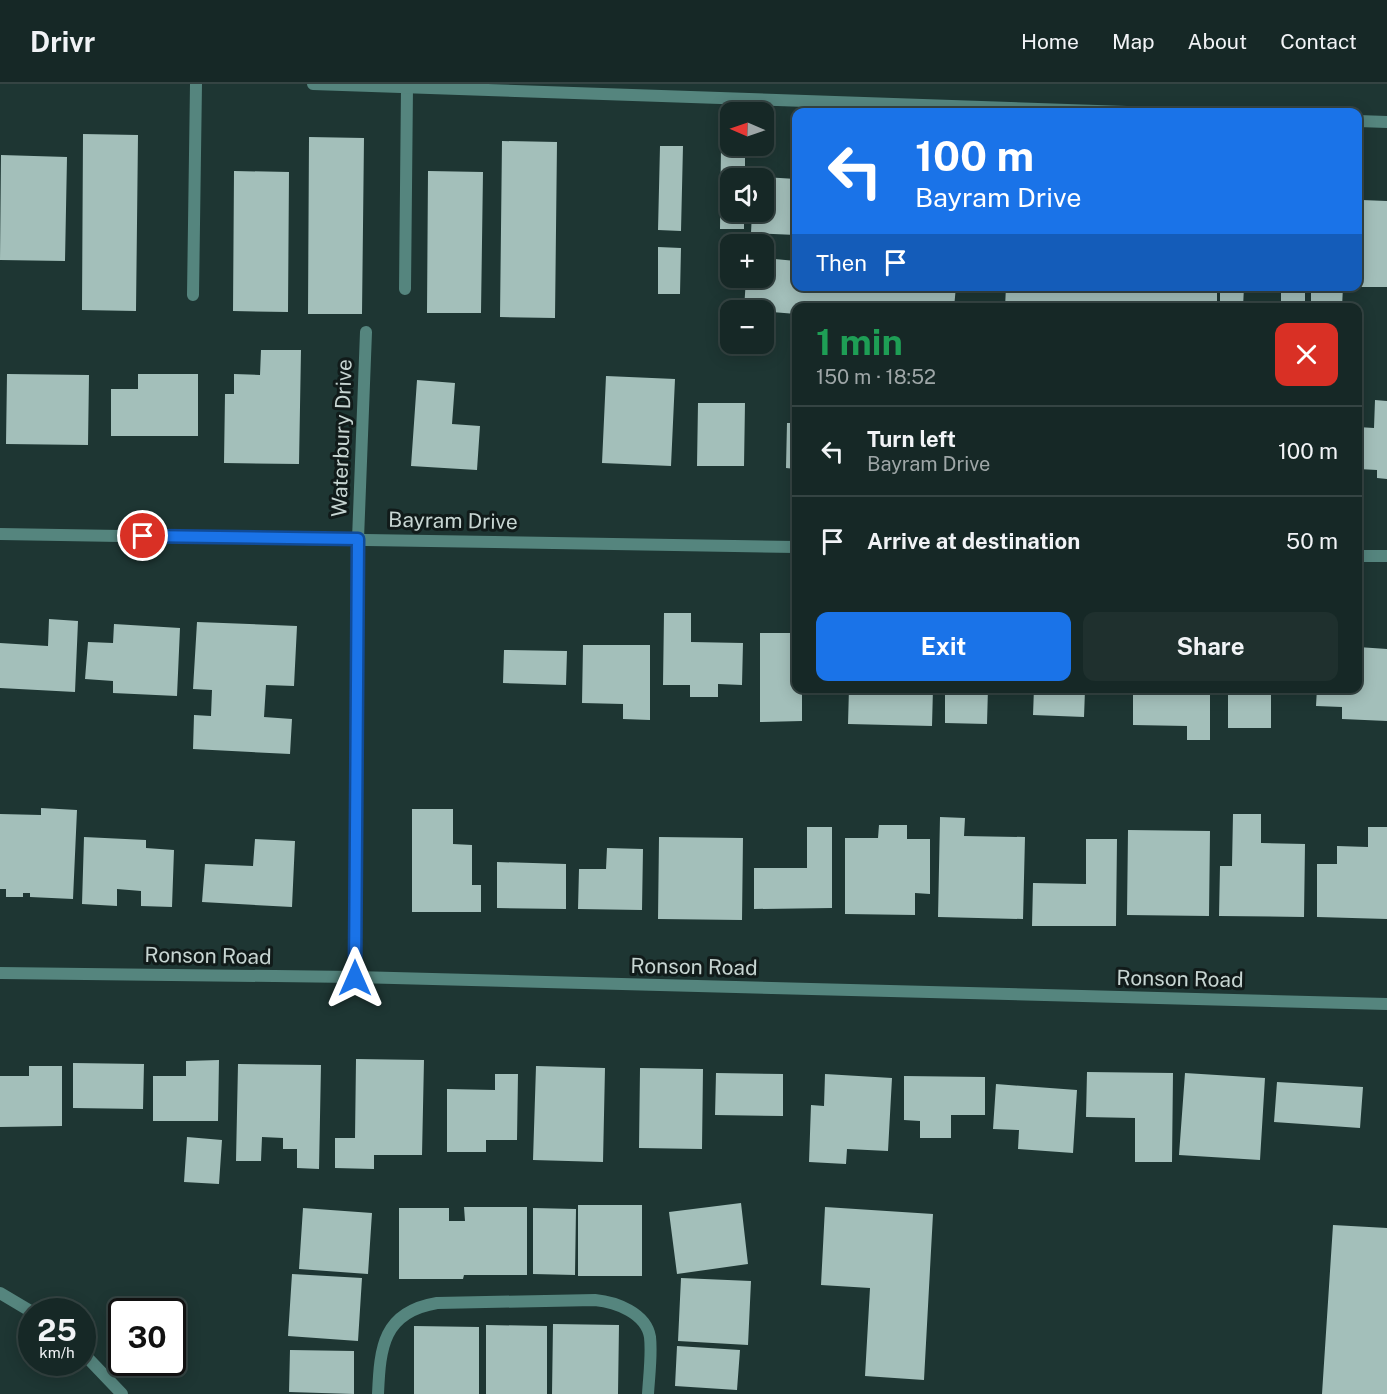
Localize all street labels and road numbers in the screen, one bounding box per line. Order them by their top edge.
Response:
street label: Waterbury Drive [326,359,357,517]
street label: Bayram Drive [388,507,518,534]
street label: Ronson Road [144,942,272,969]
street label: Ronson Road [630,953,758,980]
street label: Ronson Road [1116,965,1244,992]

